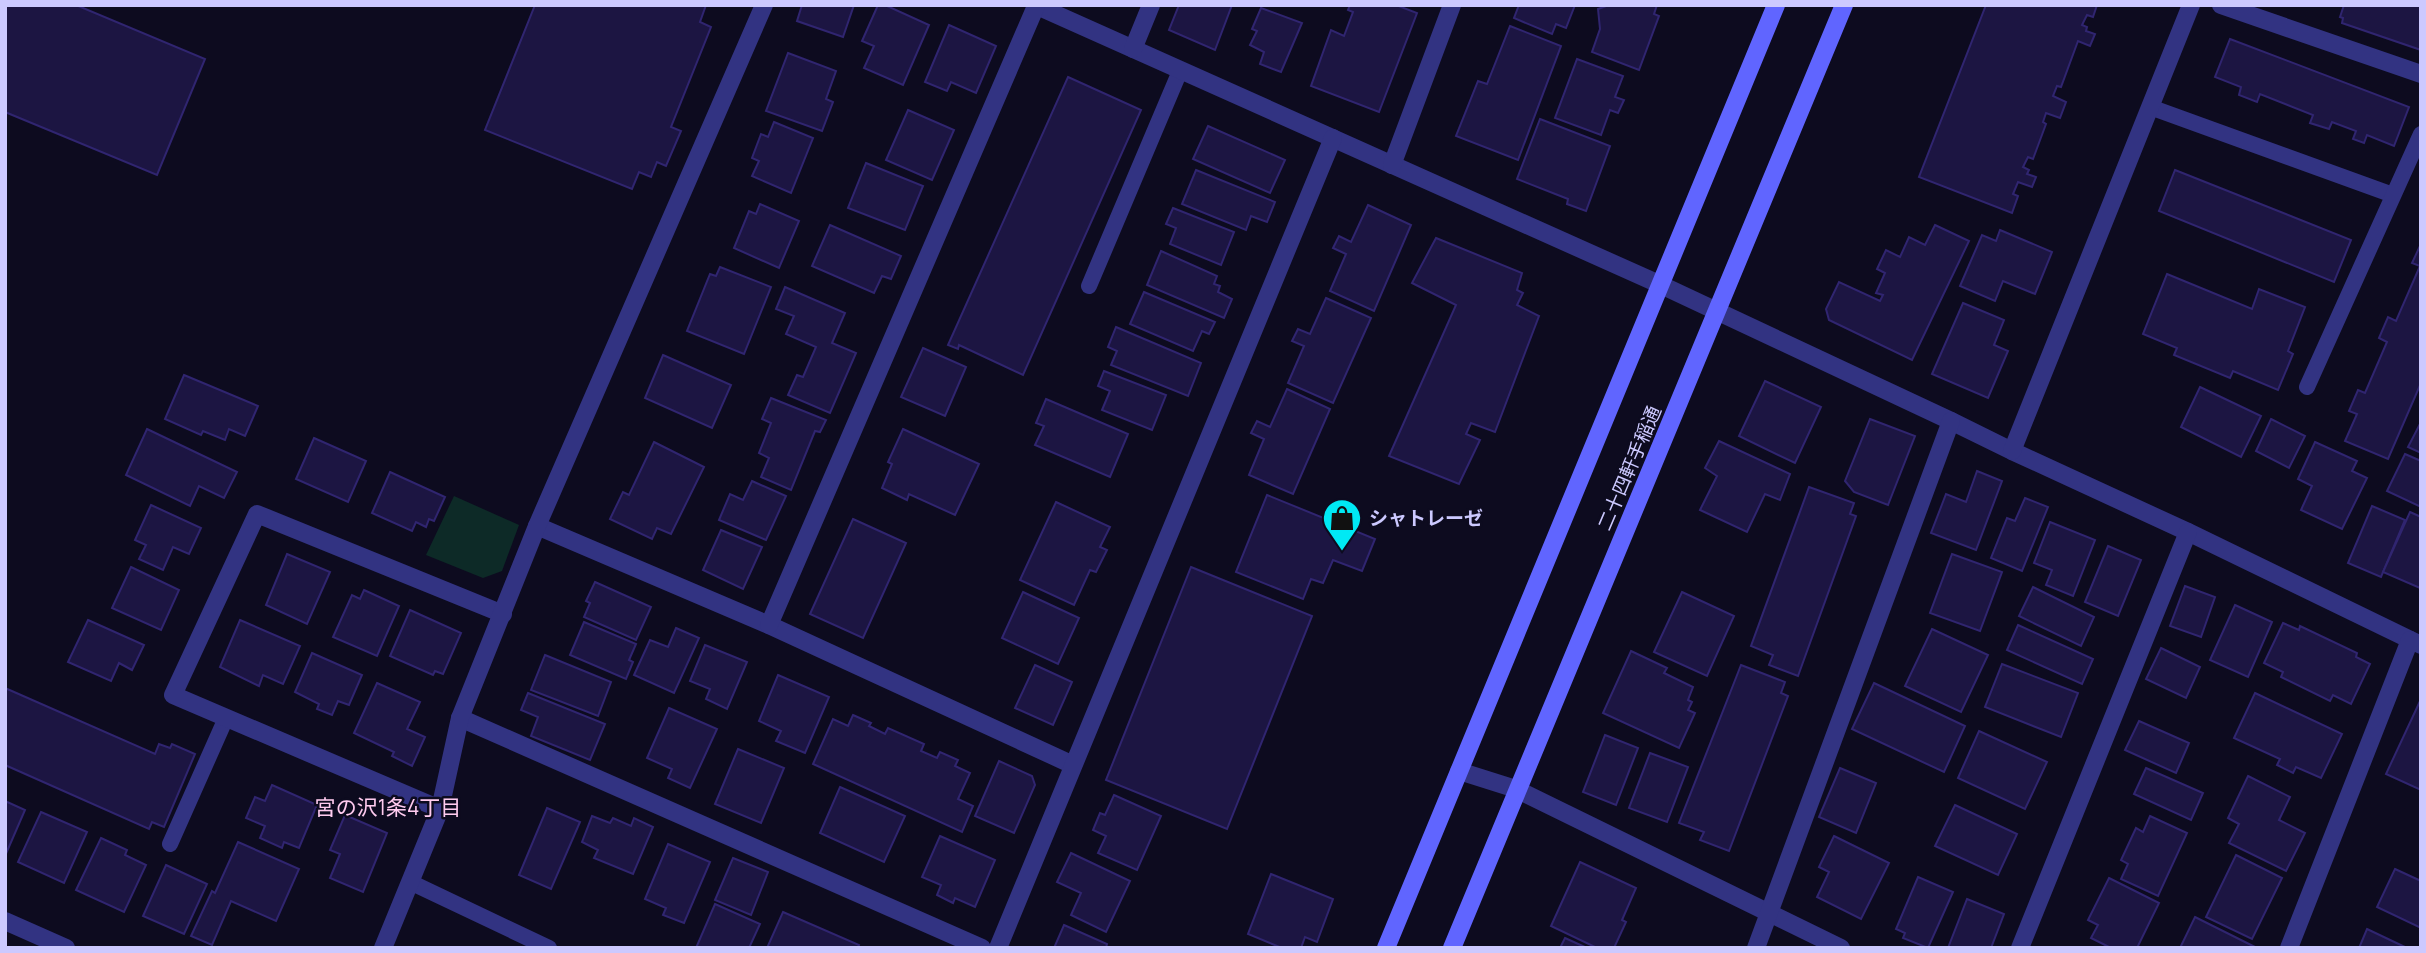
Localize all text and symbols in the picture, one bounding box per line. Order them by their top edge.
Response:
street label: 二十四軒手稲通 [1591,402,1667,534]
shop icon: シャトレーゼ [1321,497,1363,552]
place label: シャトレーゼ [1369,505,1483,531]
district label: 宮の沢1条4丁目 [315,793,461,821]

